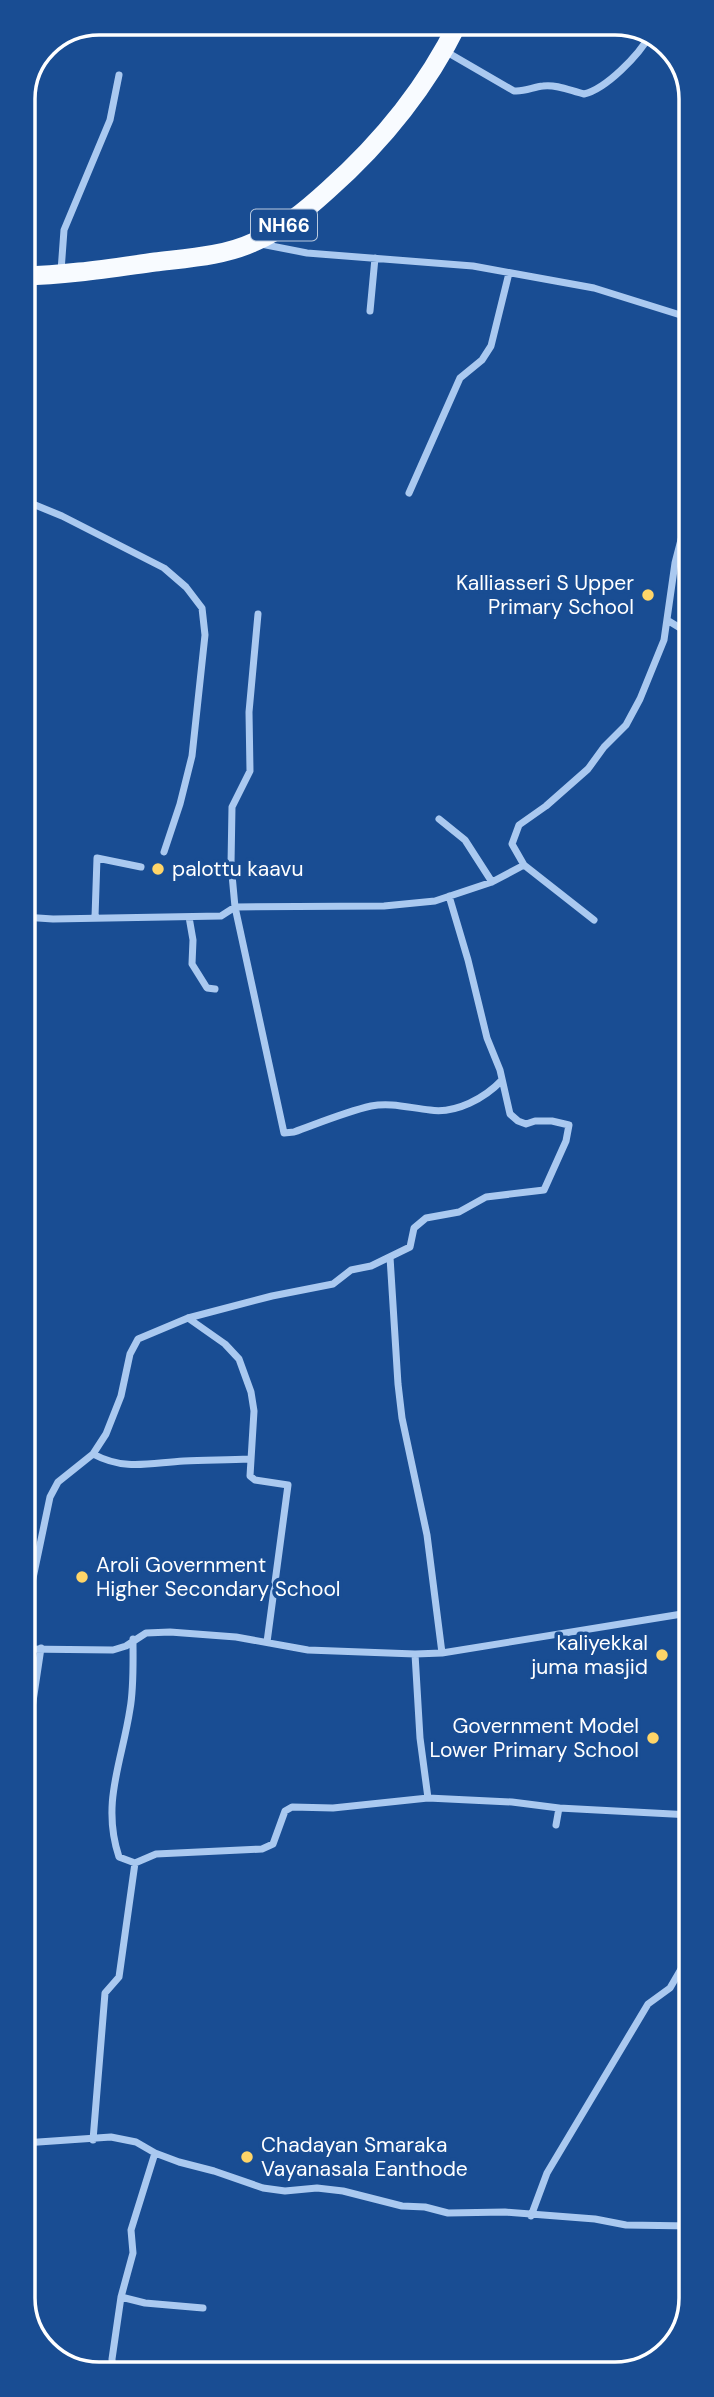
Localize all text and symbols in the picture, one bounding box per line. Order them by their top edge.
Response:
road number: NH66 [251,210,317,241]
place label: Kalliasseri S Upper Primary School [456,569,634,621]
marker: Kalliasseri S Upper Primary School [640,587,656,603]
place label: palottu kaavu [172,855,303,883]
marker: palottu kaavu [150,861,166,877]
place label: Aroli Government Higher Secondary School [96,1551,341,1603]
marker: Aroli Government Higher Secondary School [74,1569,90,1585]
place label: kaliyekkal juma masjid [530,1629,648,1681]
marker: kaliyekkal juma masjid [654,1647,670,1663]
place label: Government Model Lower Primary School [429,1712,639,1764]
marker: Government Model Lower Primary School [645,1730,661,1746]
place label: Chadayan Smaraka Vayanasala Eanthode [261,2131,468,2183]
marker: Chadayan Smaraka Vayanasala Eanthode [239,2149,255,2165]

